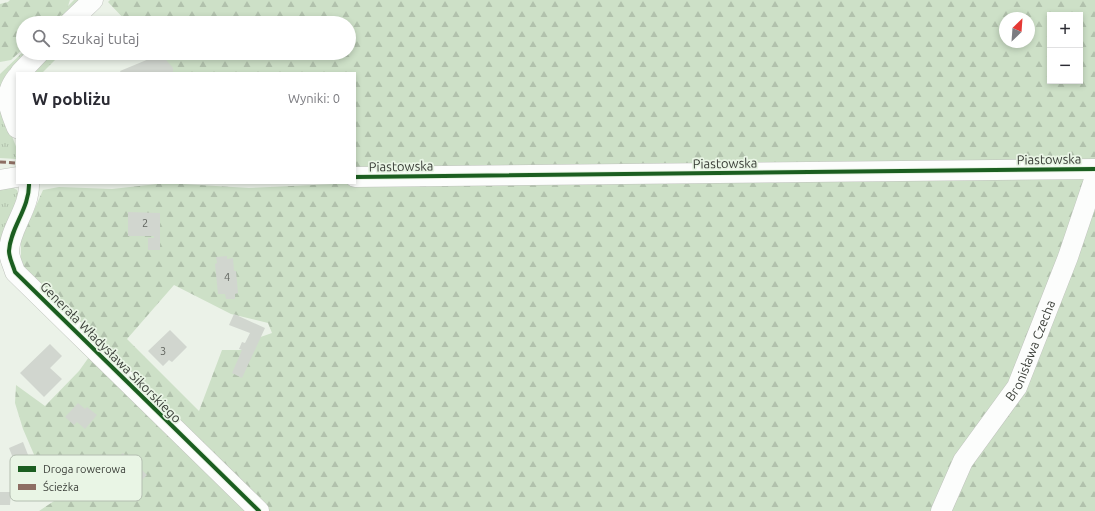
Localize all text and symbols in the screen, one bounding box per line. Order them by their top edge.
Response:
north arrow [999,12,1035,48]
map controls [1047,12,1083,84]
button: + [1047,12,1083,48]
search box [16,16,356,60]
icon: search [30,27,52,49]
text: Szukaj tutaj [62,30,139,47]
button: − [1047,48,1083,84]
text: W pobliżu [32,89,111,108]
text: Wyniki: 0 [288,91,340,105]
street label: Piastowska [1016,151,1082,167]
street label: Piastowska [692,155,758,171]
street label: Piastowska [368,158,434,174]
house number: 2 [142,217,148,229]
house number: 4 [224,271,230,283]
street label: Generała Władysława Sikorskiego [38,279,184,425]
street label: Bronisława Czecha [1002,298,1057,404]
house number: 3 [160,345,166,357]
legend [10,455,142,501]
text: Droga rowerowa [43,463,126,475]
text: Ścieżka [43,480,79,493]

